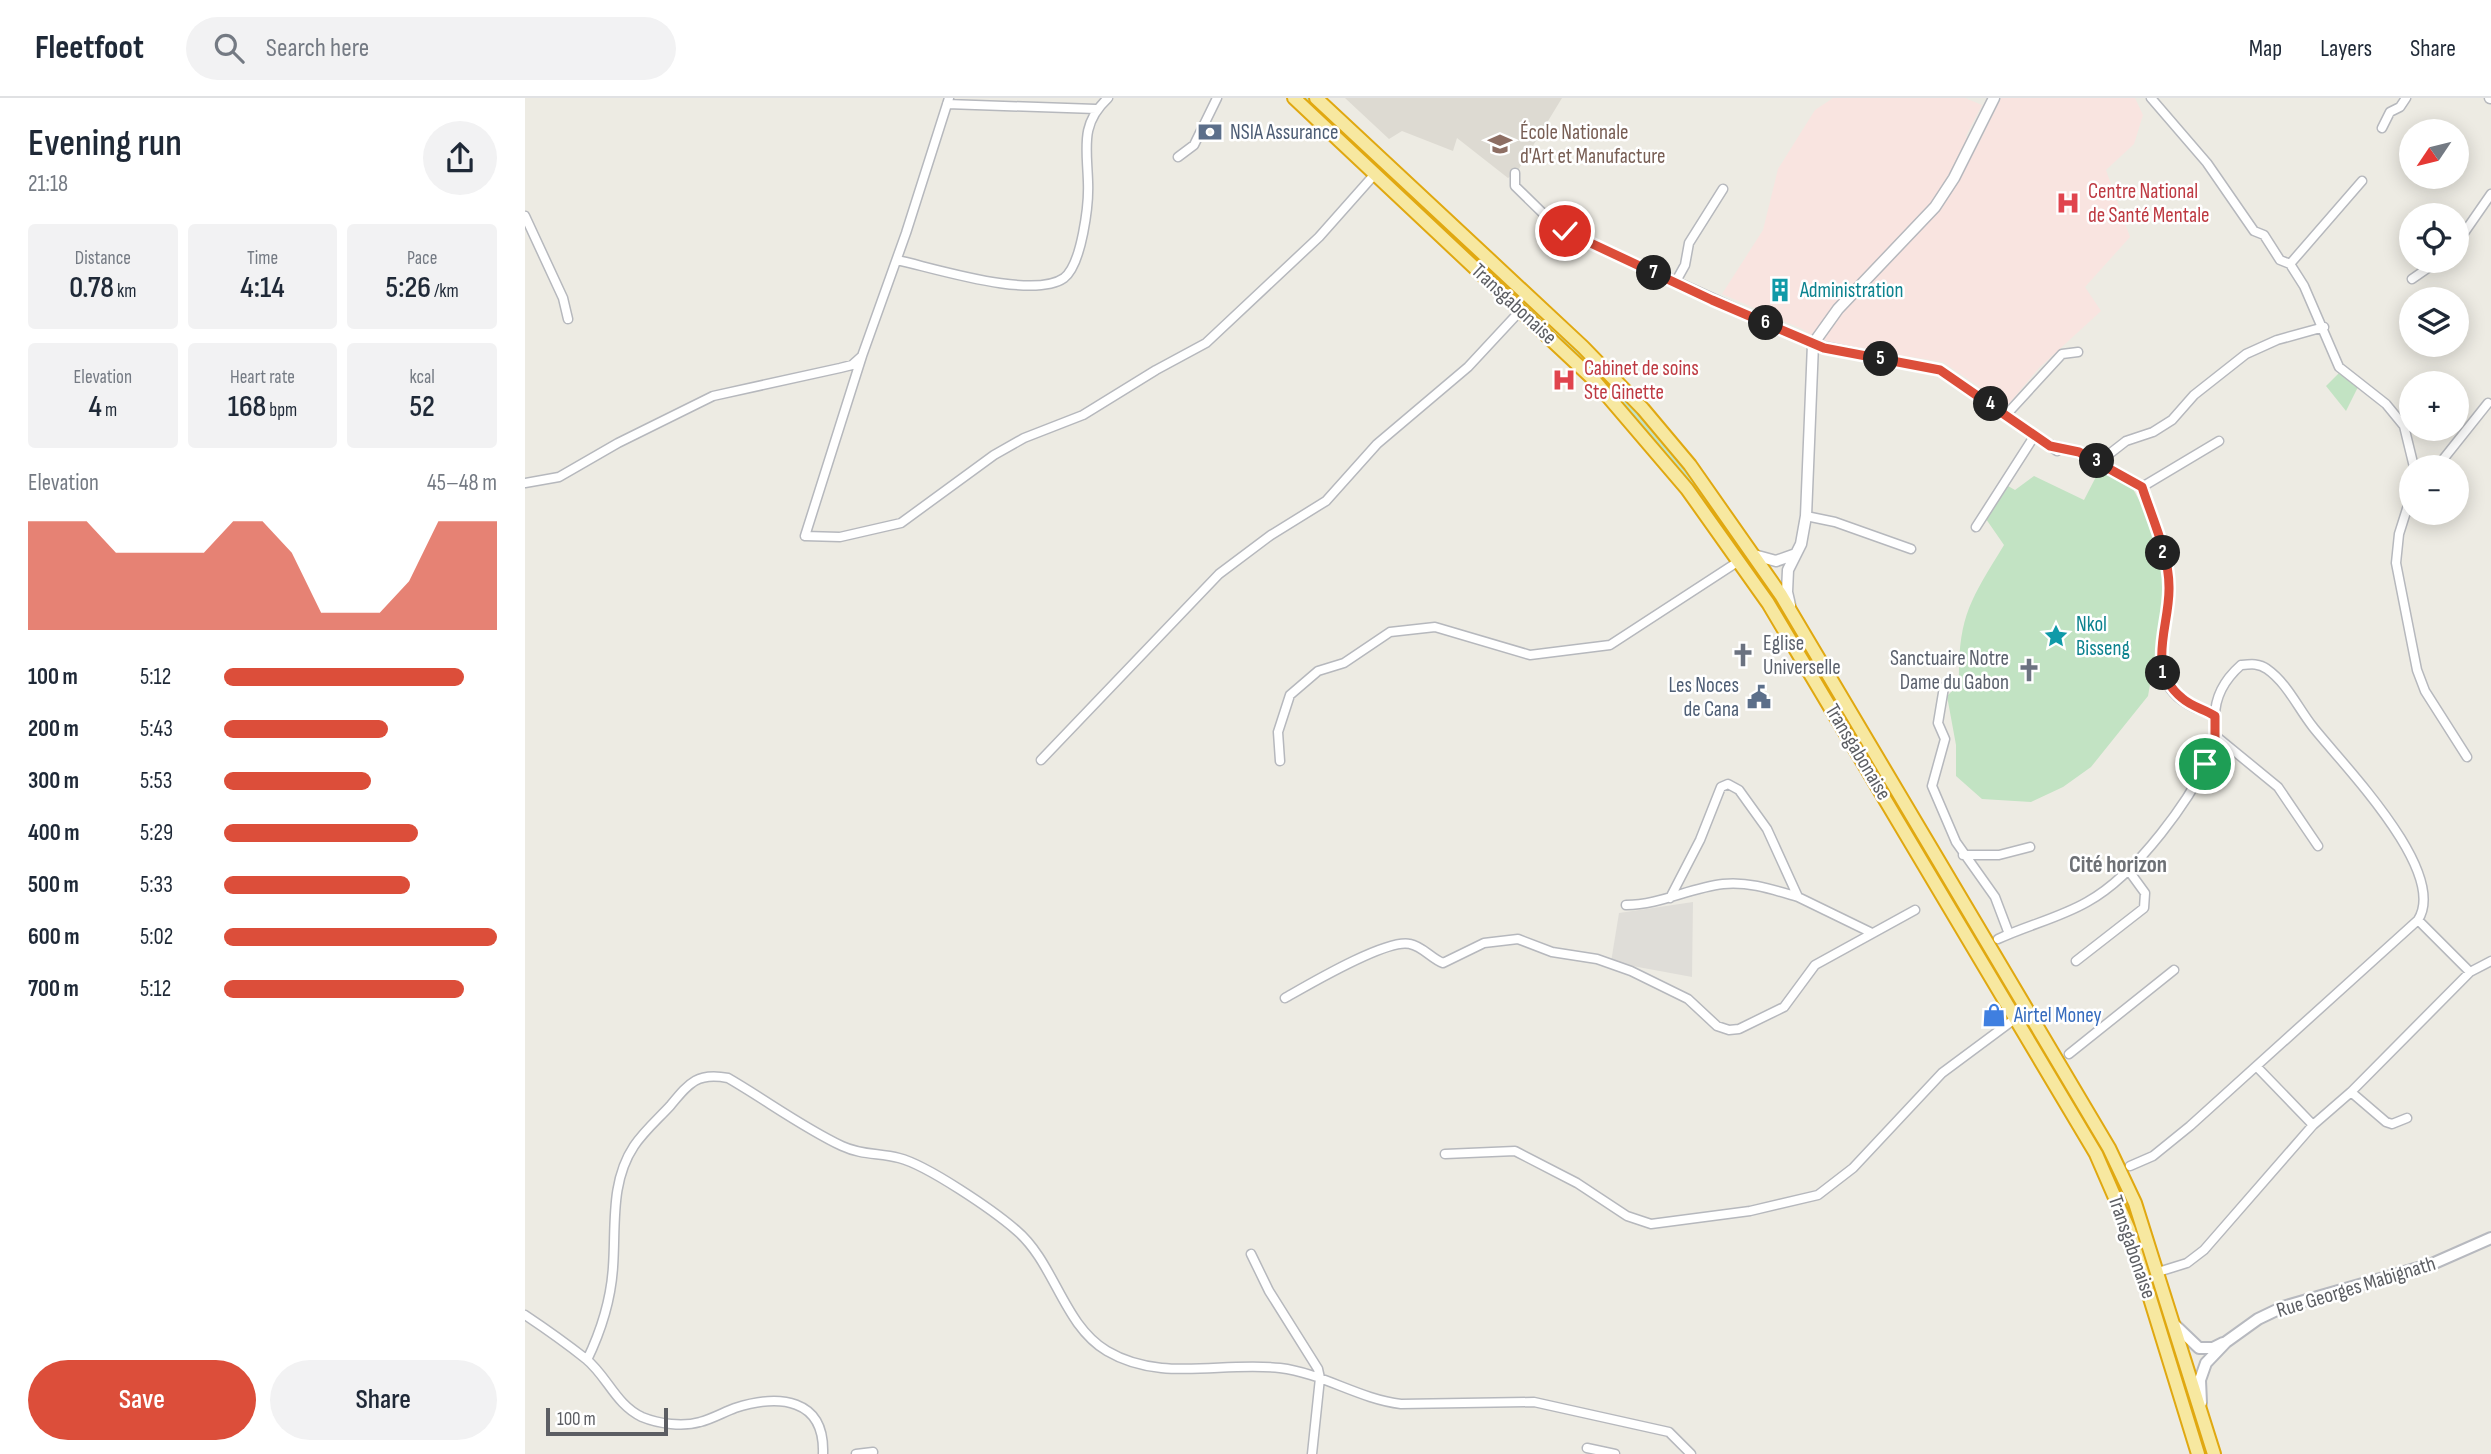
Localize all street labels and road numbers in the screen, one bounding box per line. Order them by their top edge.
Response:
street label: Transgabonaise [1466,258,1562,350]
street label: Transgabonaise [1820,699,1896,805]
street label: Transgabonaise [2103,1192,2161,1302]
street label: Rue Georges Mabignath [2273,1251,2439,1323]

